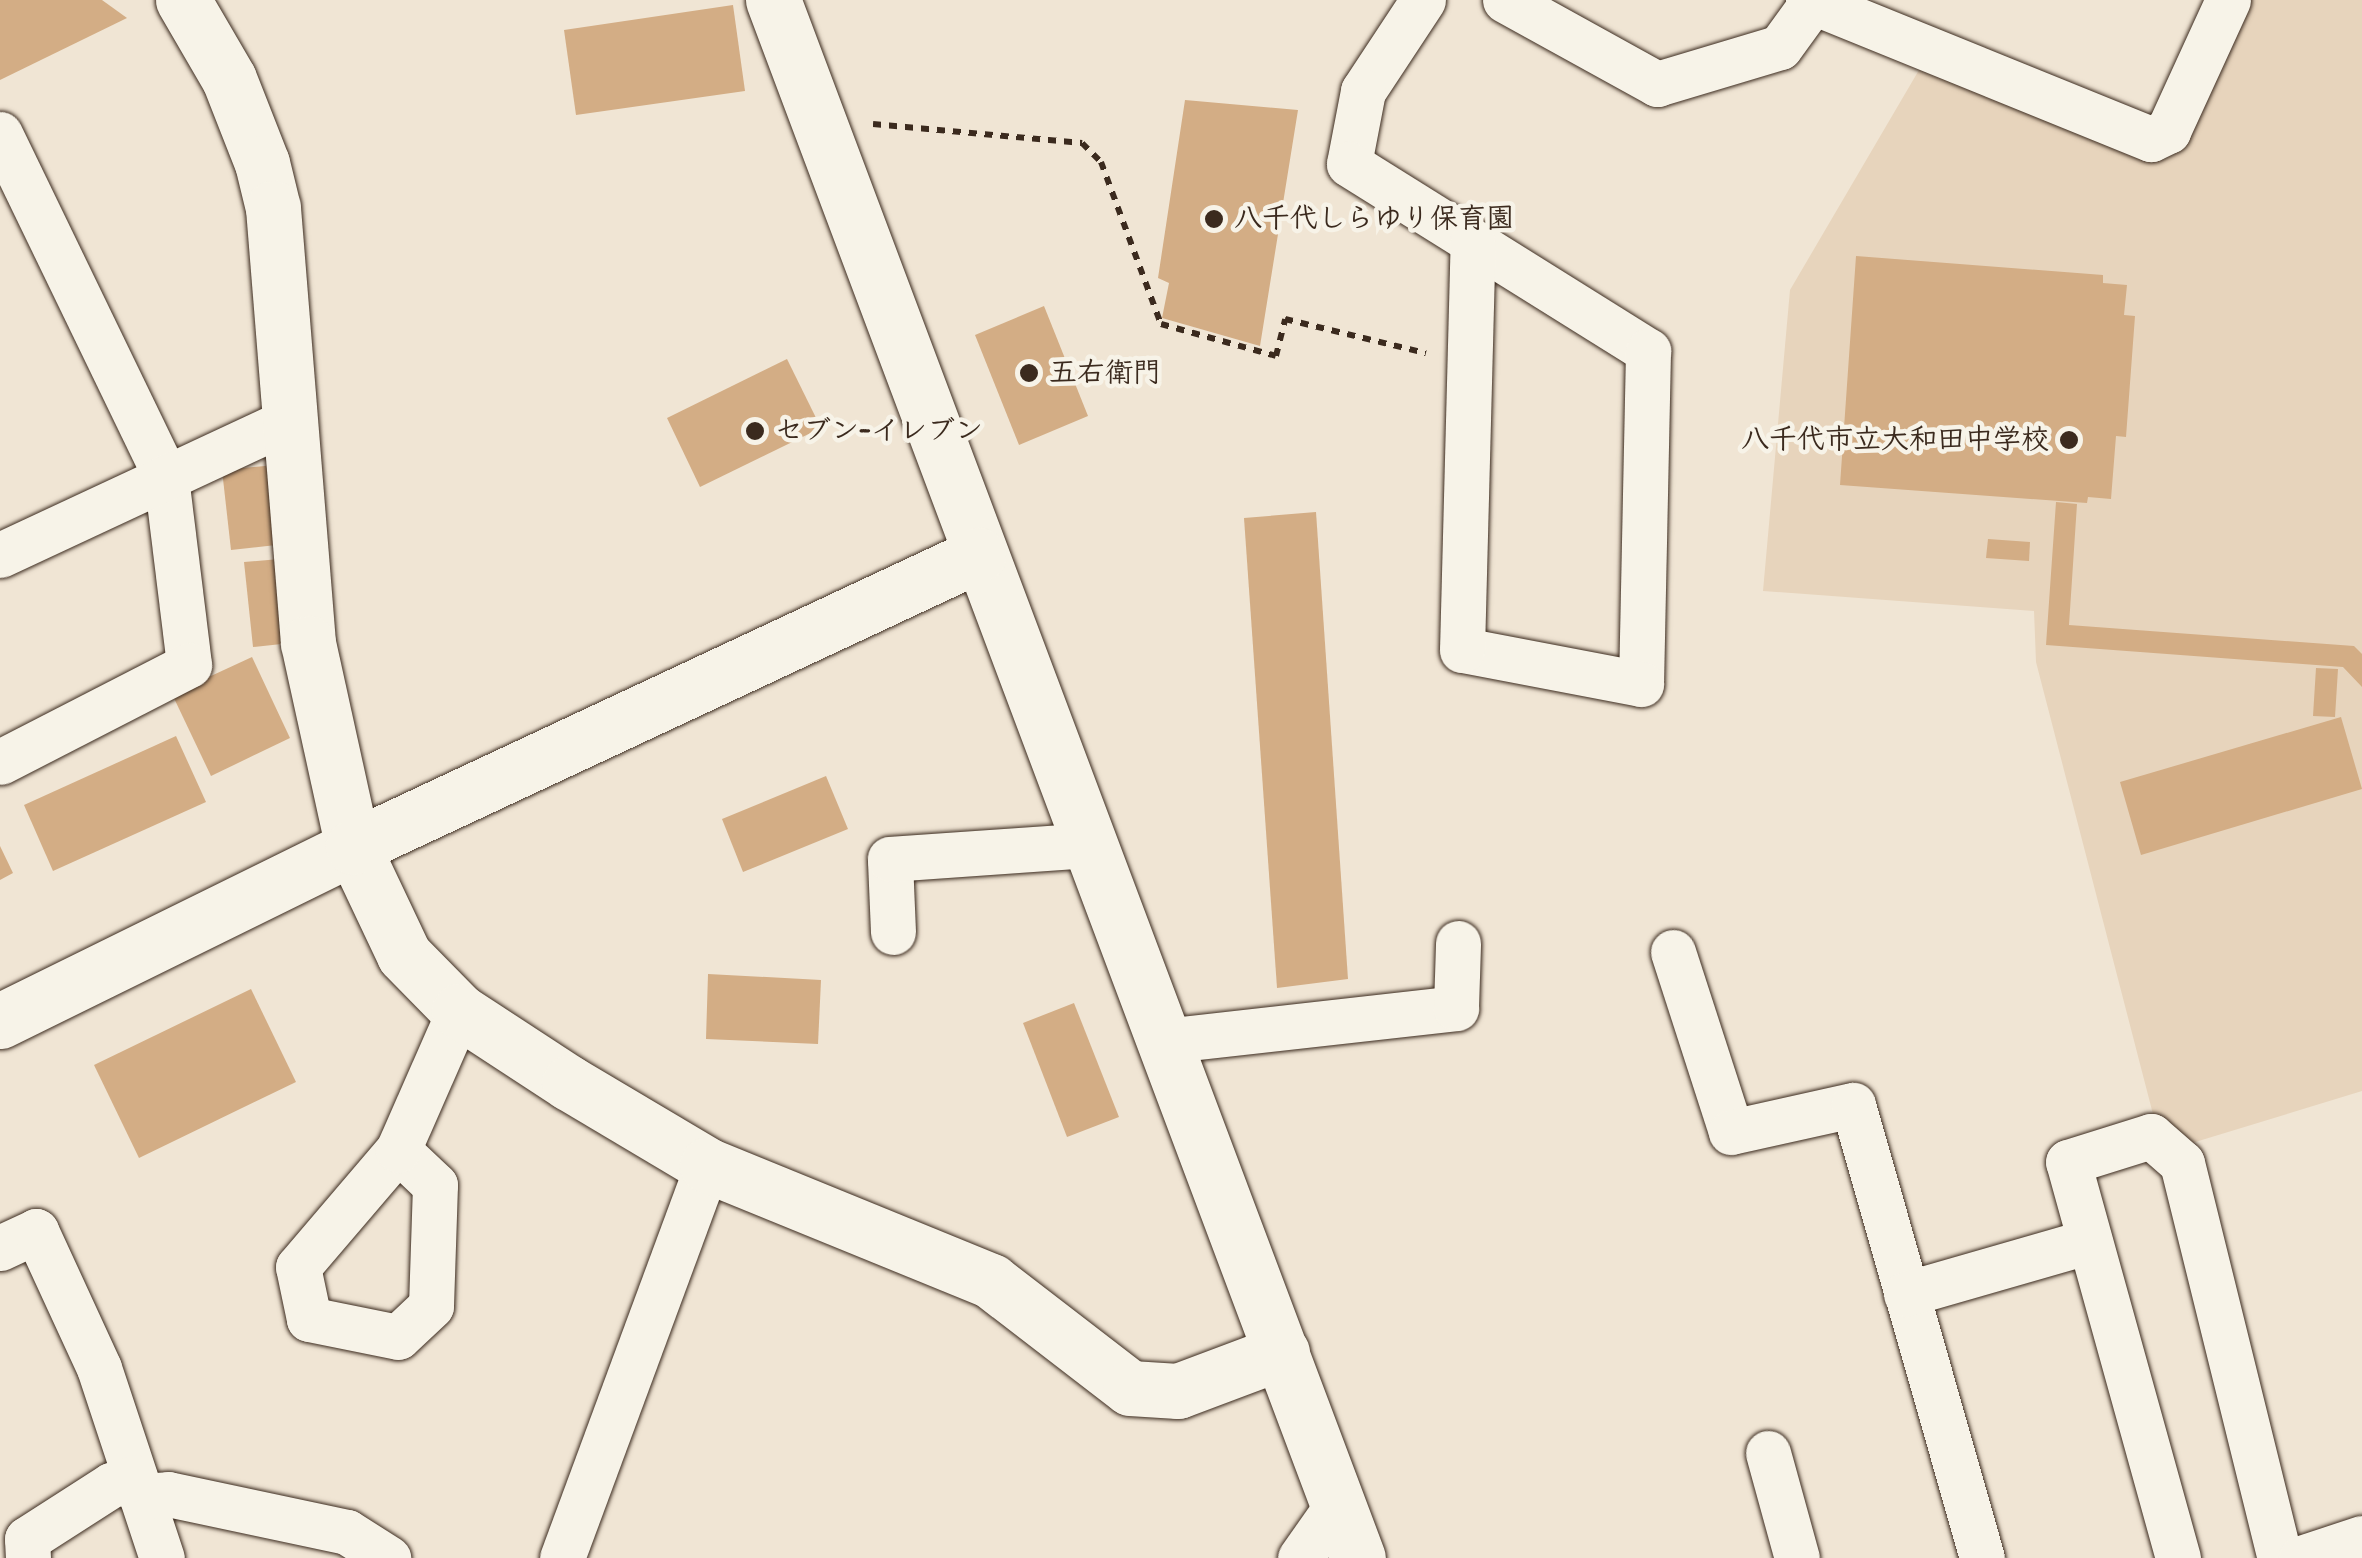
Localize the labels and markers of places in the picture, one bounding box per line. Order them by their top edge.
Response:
place label: 八千代しらゆり保育園 [1234,202,1514,236]
marker: 八千代しらゆり保育園 [1203,208,1225,230]
place label: 五右衛門 [1049,356,1161,390]
marker: 五右衛門 [1018,362,1040,384]
place label: セブン-イレブン [775,414,983,448]
marker: セブン-イレブン [744,420,766,442]
place label: 八千代市立大和田中学校 [1741,423,2049,457]
marker: 八千代市立大和田中学校 [2058,429,2080,451]

